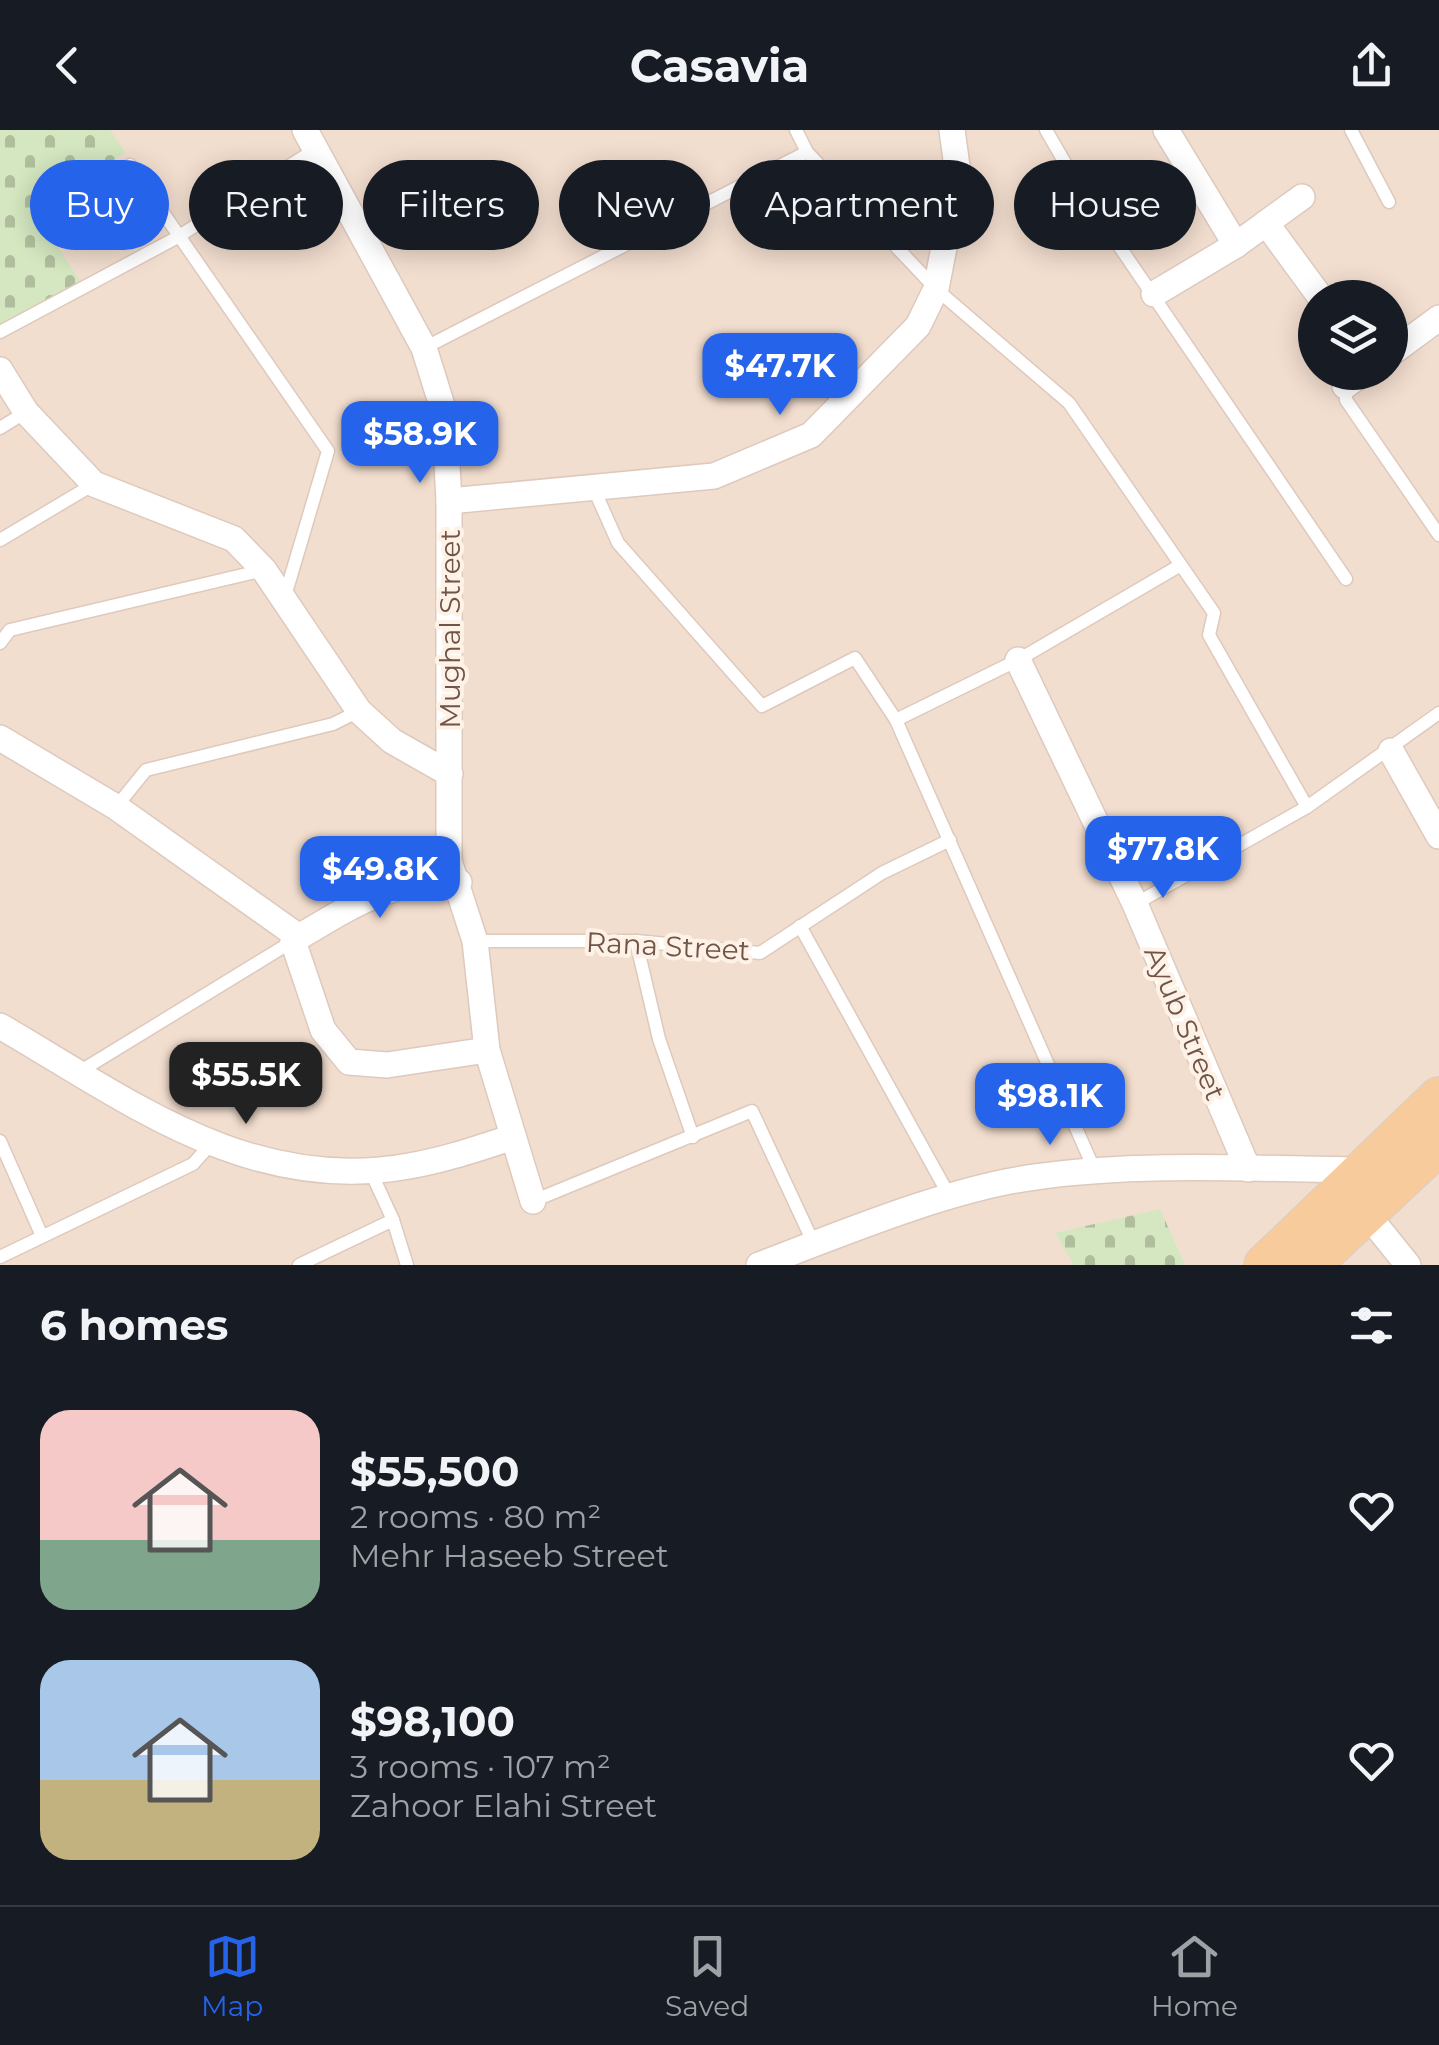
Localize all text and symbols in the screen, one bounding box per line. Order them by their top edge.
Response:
icon: back [40,38,95,93]
text: Casavia [630,38,809,93]
icon: share [1344,38,1399,93]
chip: Buy [30,160,169,250]
chip: Rent [189,160,343,250]
chip: Filters [363,160,539,250]
chip: New [559,160,710,250]
chip: Apartment [730,160,994,250]
chip: House [1014,160,1196,250]
map controls [1298,280,1408,390]
button: layers [1298,280,1408,390]
pin: $47.7K [699,333,861,418]
text: $47.7K [724,346,836,385]
pin: $58.9K [339,401,501,486]
text: $58.9K [363,414,477,453]
street label: Mughal Street [433,529,467,729]
pin: $77.8K [1082,816,1244,901]
text: $77.8K [1107,829,1219,868]
pin: $49.8K [299,836,461,921]
text: $49.8K [322,849,438,888]
street label: Rana Street [585,925,751,967]
street label: Ayub Street [1137,941,1233,1105]
pin: $55.5K [165,1042,327,1127]
text: $55.5K [191,1055,301,1094]
pin: $98.1K [969,1063,1131,1148]
text: $98.1K [997,1076,1103,1115]
icon: filters [1344,1298,1399,1353]
text: 6 homes [40,1299,228,1351]
text: $55,500 [350,1445,520,1497]
icon: home [120,1450,240,1570]
icon: heart [1344,1483,1399,1538]
text: 2 rooms · 80 m² [350,1497,601,1536]
text: Mehr Haseeb Street [350,1536,669,1575]
text: $98,100 [350,1695,515,1747]
icon: home [120,1700,240,1820]
icon: heart [1344,1733,1399,1788]
text: 3 rooms · 107 m² [350,1747,611,1786]
text: Zahoor Elahi Street [350,1786,657,1825]
tab: Map [201,1929,263,2023]
tab: Saved [665,1929,749,2023]
tab: Home [1151,1929,1238,2023]

